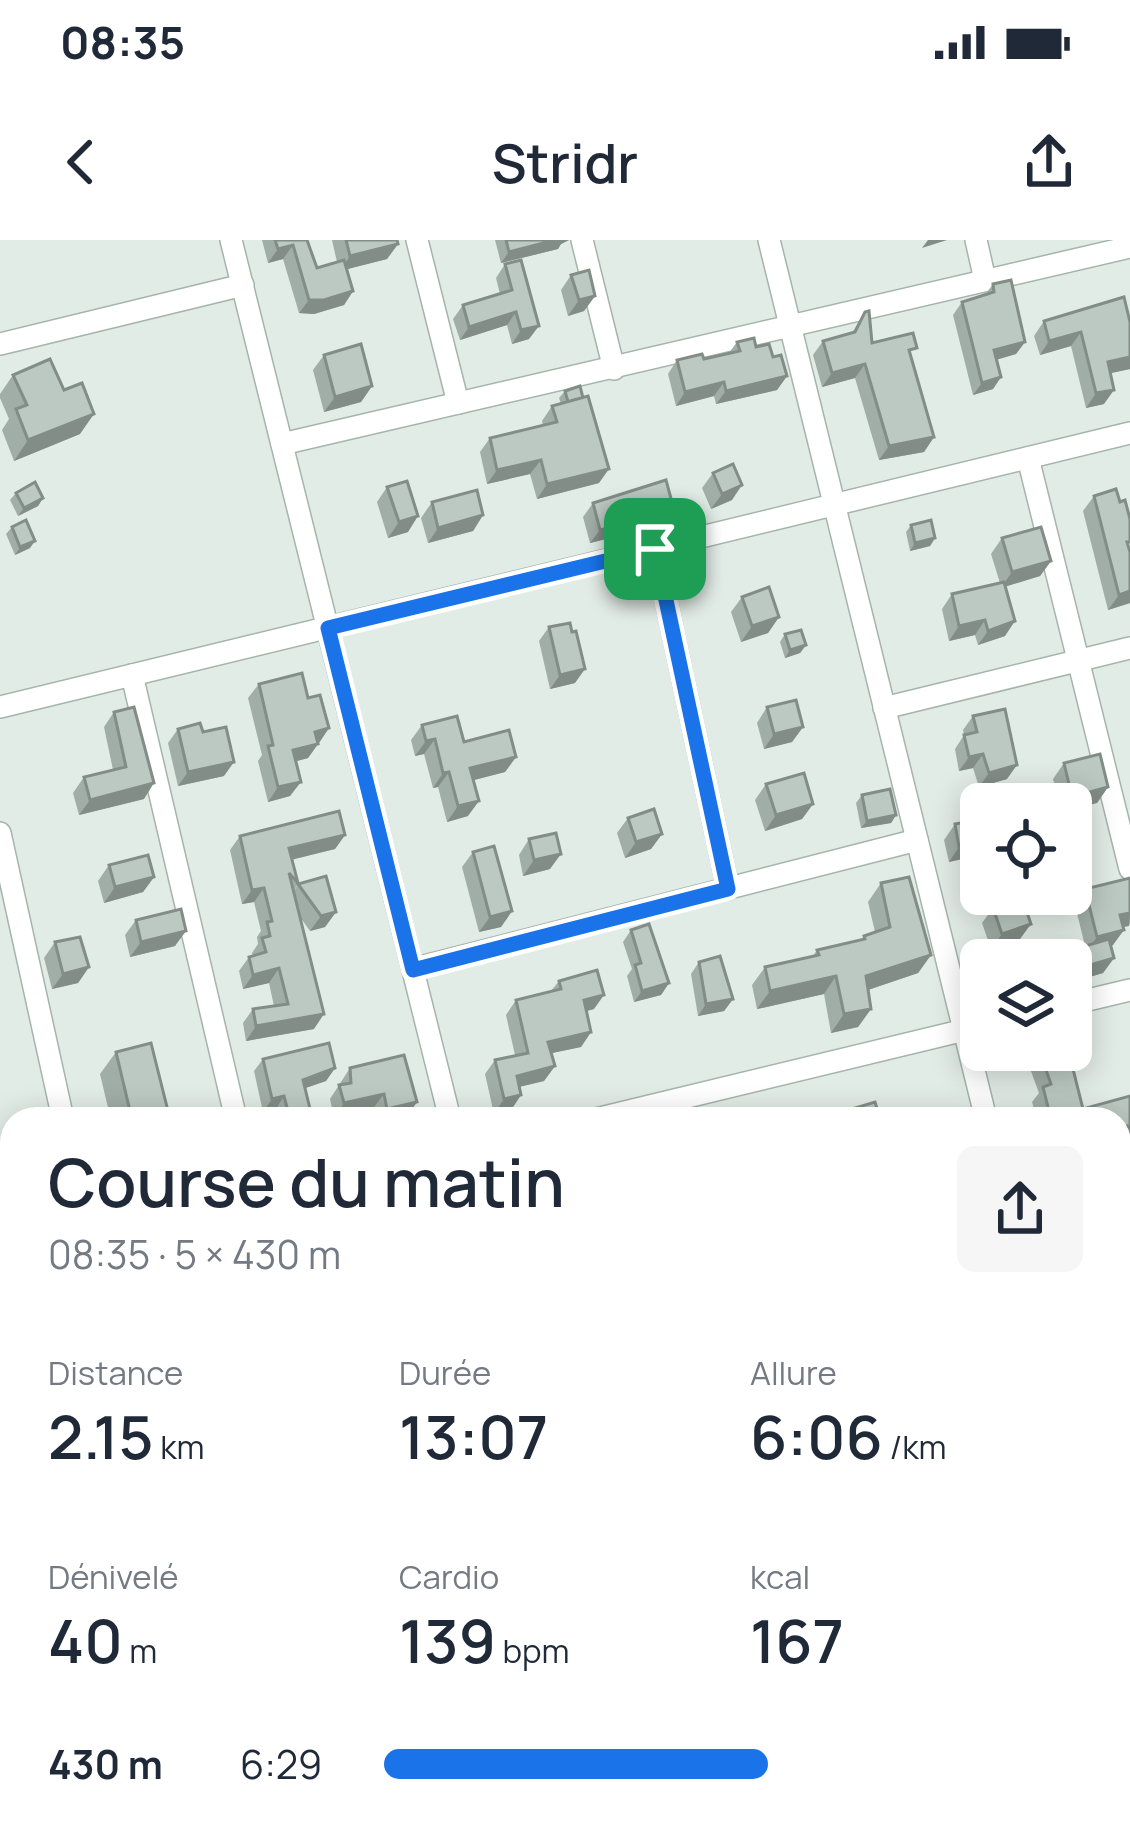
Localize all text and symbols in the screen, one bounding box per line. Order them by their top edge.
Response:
text: 08:35 [60,11,185,73]
text: Stridr [492,125,638,199]
icon: back [48,129,114,195]
icon: share [1016,129,1082,195]
pin [604,498,706,600]
icon: arrive [622,516,688,582]
map controls [960,783,1092,1071]
button: locate [960,783,1092,915]
button: layers [960,939,1092,1071]
text: Course du matin [48,1137,565,1227]
button: share [957,1146,1083,1272]
text: 08:35 · 5 × 430 m [48,1227,341,1281]
text: Distance [48,1350,183,1395]
text: Durée [399,1350,491,1395]
text: Allure [750,1350,837,1395]
text: 2.15 [48,1395,154,1477]
text: 13:07 [399,1395,548,1477]
text: 6:06 [750,1395,883,1477]
text: km [154,1424,205,1469]
text: /km [883,1424,947,1469]
text: Dénivelé [48,1554,179,1599]
text: Cardio [399,1554,499,1599]
text: kcal [750,1554,810,1599]
text: 40 [48,1599,123,1681]
text: 139 [399,1599,496,1681]
text: 167 [750,1599,844,1681]
text: m [123,1628,157,1673]
text: bpm [496,1628,570,1673]
text: 430 m [48,1737,163,1791]
text: 6:29 [240,1737,322,1791]

